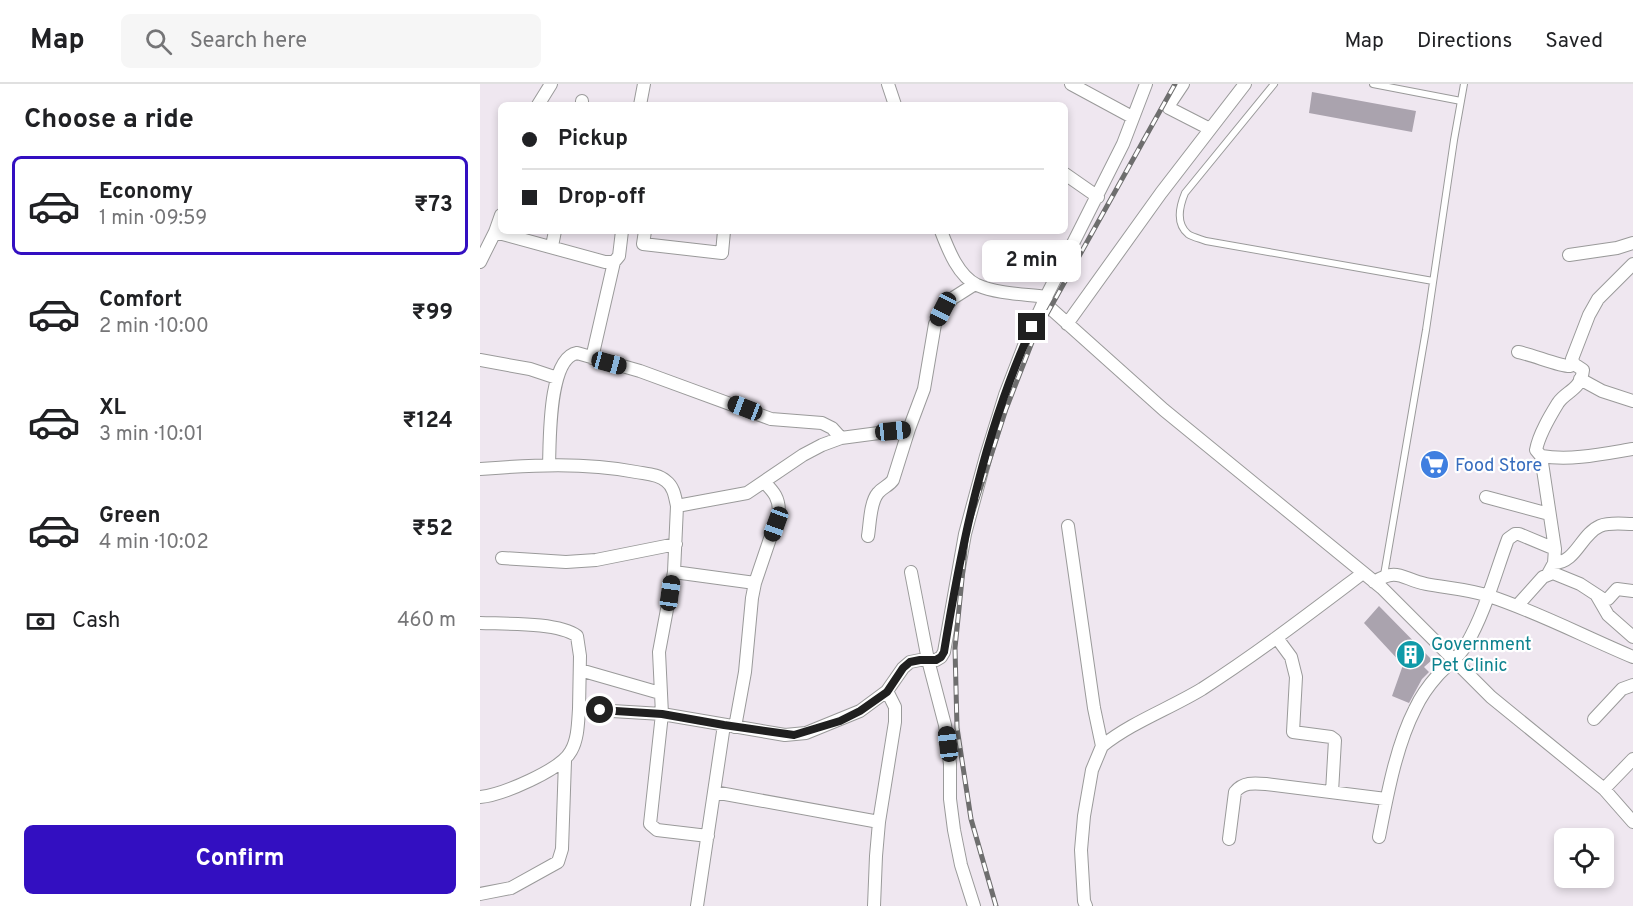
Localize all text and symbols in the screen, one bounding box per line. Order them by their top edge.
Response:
search box [121,14,541,68]
text: Map [30,23,85,59]
icon: search [142,25,175,58]
text: Search here [190,28,307,55]
text: Map [1344,28,1384,55]
text: Directions [1417,28,1512,55]
text: Saved [1545,28,1603,55]
text: Choose a ride [24,103,194,137]
text: Pickup [558,126,628,153]
icon: car [27,179,81,233]
text: Economy [99,179,193,206]
text: Drop-off [558,184,645,211]
text: ₹73 [414,192,453,219]
text: 1 min · 09:59 [99,206,207,232]
callout: 2 min [982,240,1082,282]
text: 2 min [1005,248,1058,274]
icon: car [27,287,81,341]
text: Comfort [99,287,182,314]
car [927,289,959,329]
text: ₹99 [412,300,453,327]
route end [1018,313,1045,340]
text: 2 min · 10:00 [99,314,209,340]
car [589,350,629,376]
car [725,393,765,423]
icon: car [27,395,81,449]
text: XL [99,395,126,422]
text: ₹124 [402,408,453,435]
car [874,420,912,442]
text: 3 min · 10:01 [99,422,204,448]
supermarket icon: Food Store [1418,449,1450,481]
place label: Food Store [1455,455,1542,478]
icon: car [27,503,81,557]
text: Green [99,503,161,530]
car [761,504,791,544]
text: ₹52 [412,516,453,543]
text: 4 min · 10:02 [99,530,209,556]
car [659,574,681,612]
icon: cash [24,605,57,638]
text: Cash [72,608,121,635]
text: 460 m [397,608,456,634]
place label: Government Pet Clinic [1431,634,1532,678]
building icon: Government Pet Clinic [1394,638,1426,670]
route start [586,696,613,723]
car [937,725,959,763]
button: Confirm [24,825,456,894]
map controls [1554,828,1614,888]
button: locate [1554,828,1614,888]

